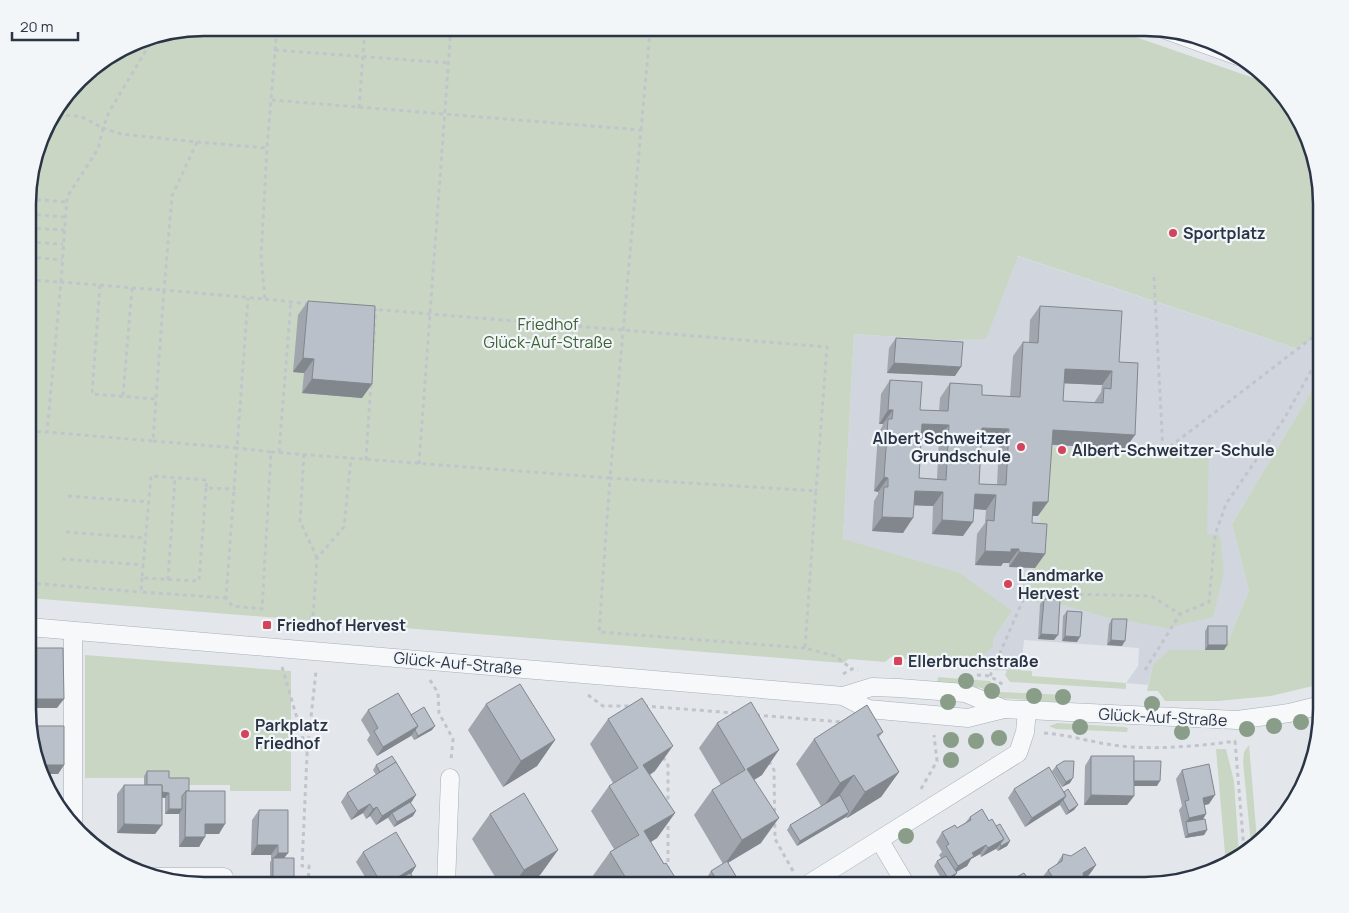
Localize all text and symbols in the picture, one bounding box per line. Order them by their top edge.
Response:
scale bar [12,10,79,42]
text: 20 m [20,16,53,37]
place label: Sportplatz [1183,222,1266,244]
marker: Sportplatz [1167,227,1179,239]
park label: Friedhof Glück-Auf-Straße [484,313,612,353]
place label: Albert Schweitzer Grundschule [873,427,1011,467]
place label: Albert-Schweitzer-Schule [1072,439,1275,461]
marker: Albert Schweitzer Grundschule [1015,441,1027,453]
marker: Albert-Schweitzer-Schule [1056,444,1068,456]
place label: Landmarke Hervest [1018,564,1104,604]
marker: Landmarke Hervest [1002,578,1014,590]
place label: Friedhof Hervest [277,614,406,636]
marker: Friedhof Hervest [261,619,273,631]
street label: Glück-Auf-Straße [393,646,523,680]
place label: Ellerbruchstraße [908,650,1039,672]
marker: Ellerbruchstraße [892,655,904,667]
street label: Glück-Auf-Straße [1098,703,1228,731]
place label: Parkplatz Friedhof [255,714,328,754]
marker: Parkplatz Friedhof [239,728,251,740]

